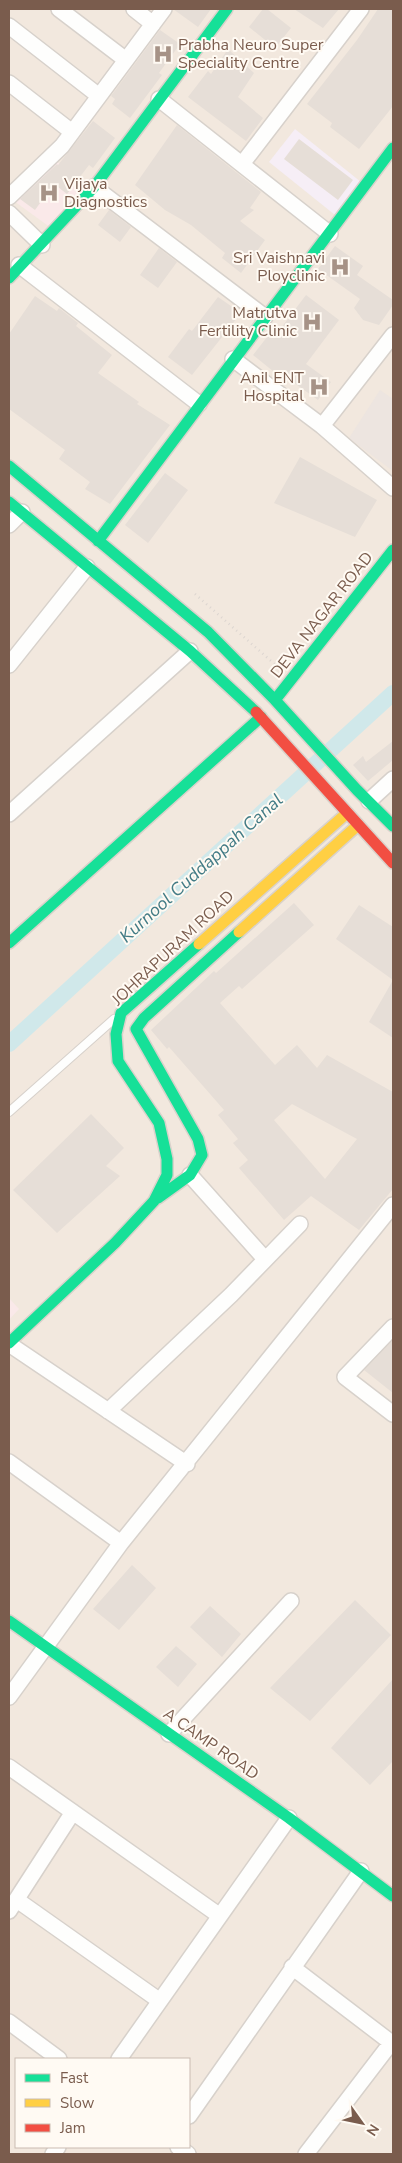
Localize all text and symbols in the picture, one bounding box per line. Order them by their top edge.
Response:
place label: Prabha Neuro Super Speciality Centre [178,34,324,74]
hospital icon: Prabha Neuro Super Speciality Centre [152,43,174,65]
place label: Vijaya Diagnostics [63,173,147,213]
hospital icon: Vijaya Diagnostics [38,182,60,204]
place label: Sri Vaishnavi Ployclinic [233,247,326,287]
hospital icon: Sri Vaishnavi Ployclinic [329,256,351,278]
place label: Matrutva Fertility Clinic [199,302,298,342]
hospital icon: Matrutva Fertility Clinic [301,311,323,333]
place label: Anil ENT Hospital [240,367,304,407]
hospital icon: Anil ENT Hospital [308,376,330,398]
street label: DEVA NAGAR ROAD [266,547,378,683]
water label: Kurnool Cuddappah Canal [114,788,288,948]
street label: JOHRAPURAM ROAD [106,885,239,1011]
street label: A CAMP ROAD [159,1703,263,1785]
legend [15,2058,190,2148]
text: Fast [60,2068,89,2088]
text: Slow [60,2093,95,2113]
north arrow [337,2098,387,2148]
text: Jam [59,2118,86,2138]
text: N [362,2120,383,2139]

